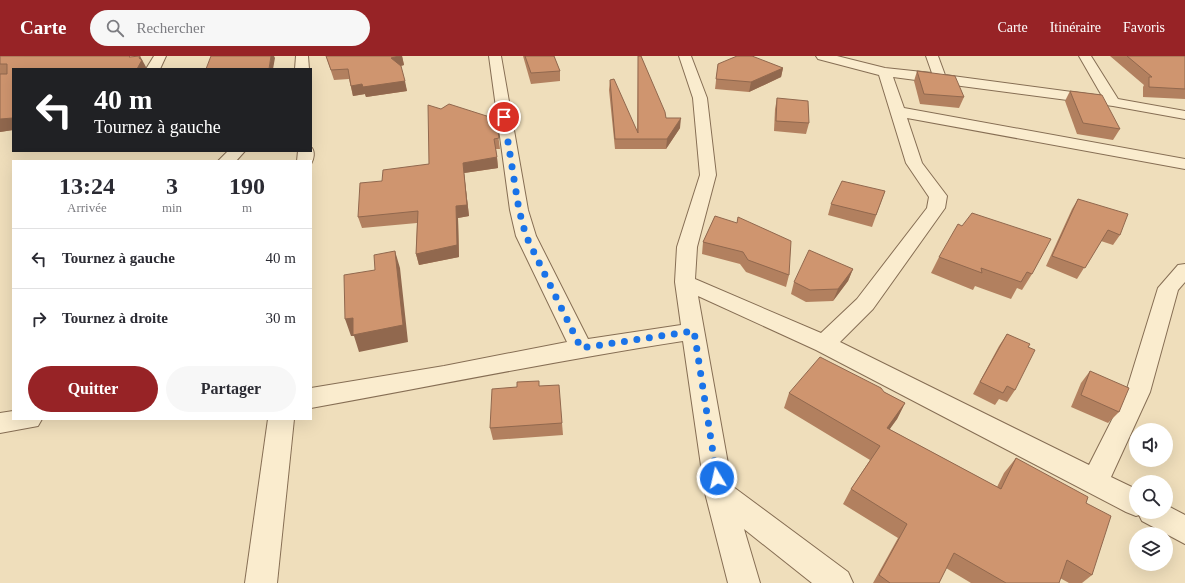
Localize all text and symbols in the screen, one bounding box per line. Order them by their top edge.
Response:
search box [90,10,370,46]
text: Carte [20,17,66,38]
icon: search [104,17,126,39]
text: Rechercher [136,20,205,36]
text: Carte [997,20,1028,35]
text: Itinéraire [1050,20,1101,35]
text: Favoris [1123,20,1165,35]
icon: left [28,84,80,136]
text: 40 m [94,84,152,115]
pin [487,100,521,134]
icon: arrive [493,106,515,128]
text: Tournez à gauche [94,117,221,137]
text: 13:24 [59,173,115,199]
text: 3 [166,173,178,199]
text: 190 [229,173,265,199]
text: Arrivée [67,200,107,215]
text: min [162,200,182,215]
text: m [242,200,252,215]
icon: left [28,248,50,270]
text: Tournez à gauche [62,250,175,266]
text: 40 m [266,250,296,266]
icon: right [28,308,50,330]
text: Tournez à droite [62,310,168,326]
text: 30 m [266,310,296,326]
button: Quitter [28,366,158,412]
button: Partager [166,366,296,412]
map controls [1129,423,1173,571]
button: sound [1129,423,1173,467]
position arrow [696,457,738,499]
button: search [1129,475,1173,519]
button: layers [1129,527,1173,571]

